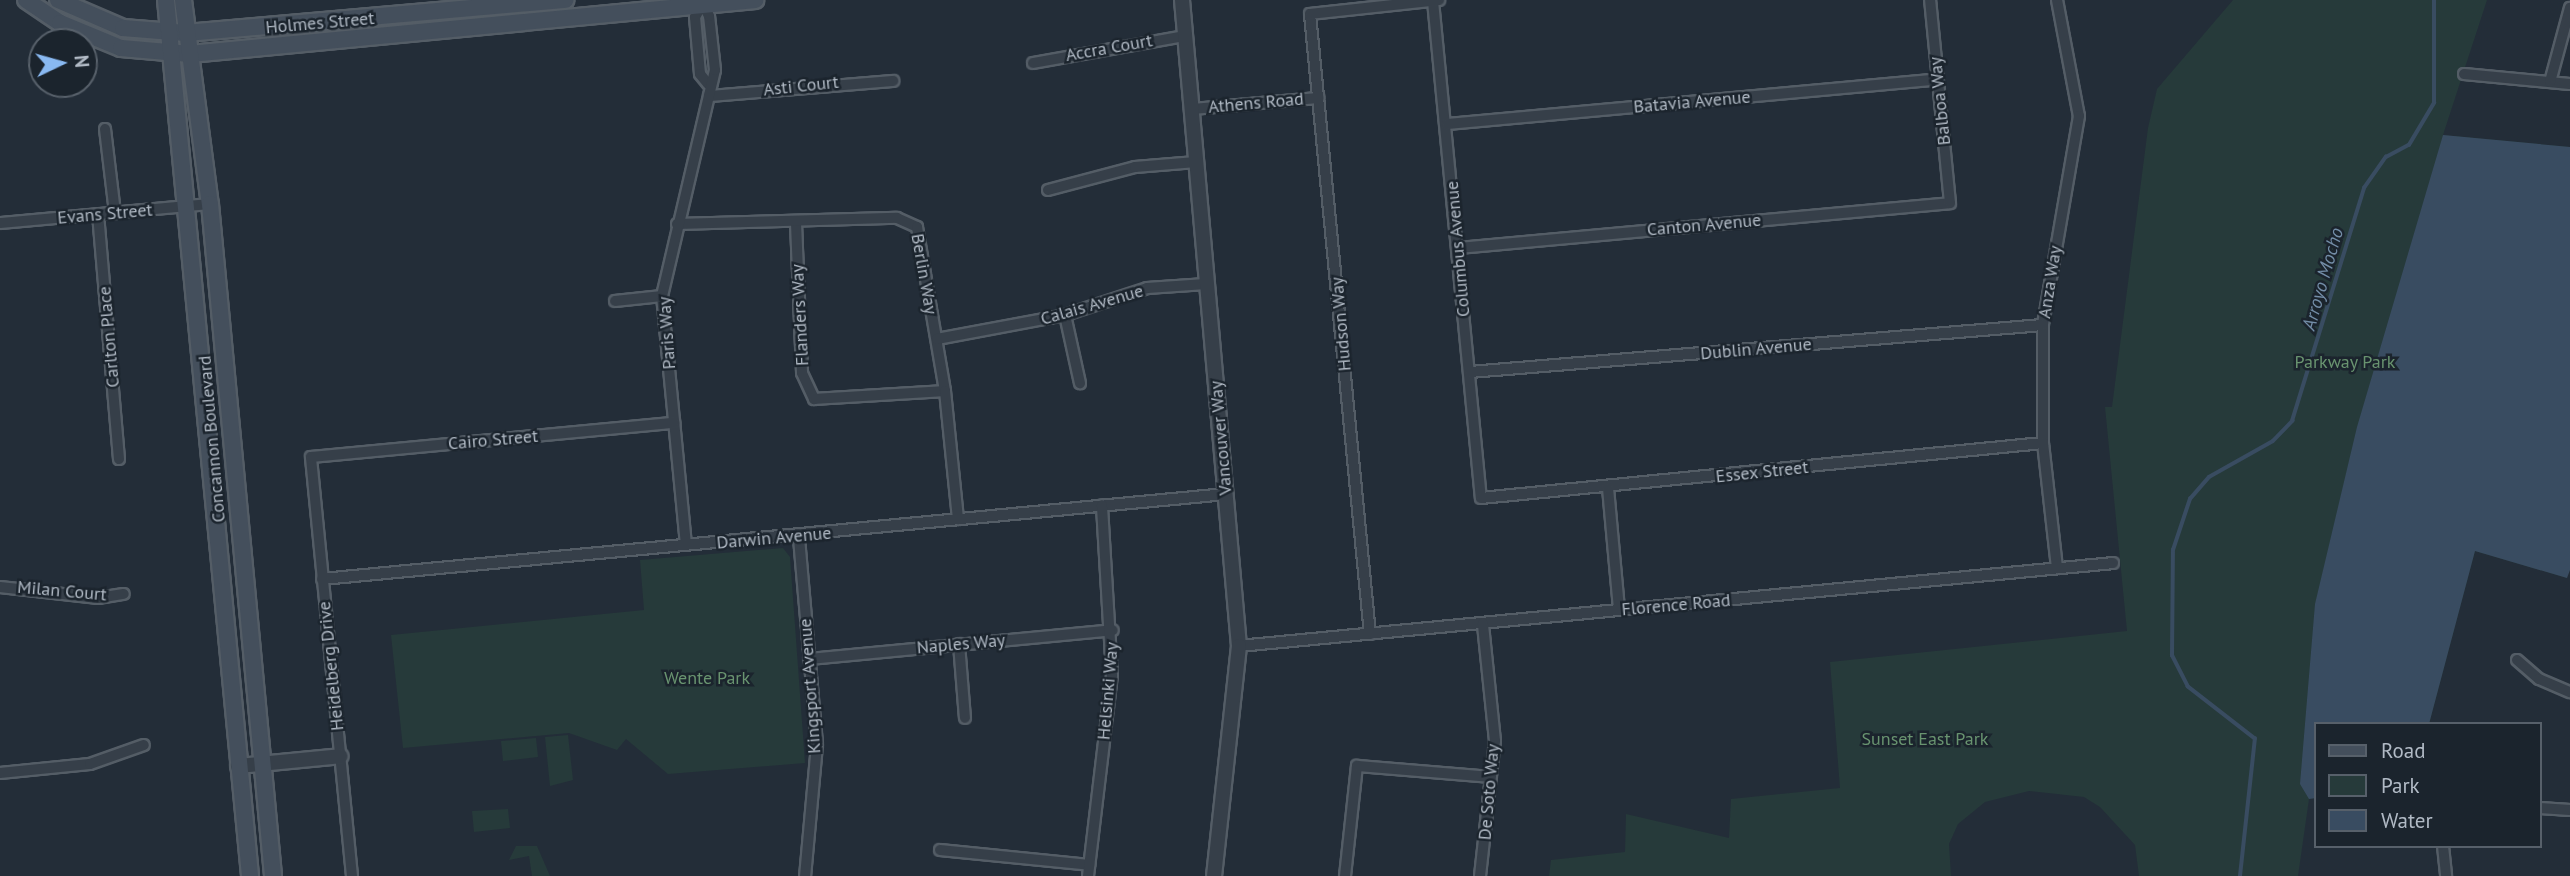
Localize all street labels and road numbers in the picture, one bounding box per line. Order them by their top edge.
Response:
street label: Holmes Street [265,7,375,39]
street label: Accra Court [1064,30,1154,66]
street label: Balboa Way [1925,55,1955,147]
street label: Asti Court [762,71,840,101]
street label: Batavia Avenue [1632,86,1752,118]
street label: Athens Road [1207,88,1305,118]
street label: Columbus Avenue [1441,180,1475,318]
street label: Evans Street [57,199,153,229]
street label: Canton Avenue [1646,209,1762,241]
street label: Berlin Way [906,232,942,316]
street label: Anza Way [2034,244,2066,320]
street label: Flanders Way [787,263,813,367]
street label: Hudson Way [1326,276,1356,372]
street label: Calais Avenue [1038,280,1146,330]
street label: Carlton Place [94,285,124,389]
street label: Paris Way [654,296,680,370]
street label: Dublin Avenue [1699,333,1813,365]
street label: Concannon Boulevard [194,355,230,523]
street label: Vancouver Way [1205,380,1237,496]
street label: Cairo Street [447,425,539,455]
street label: Essex Street [1714,456,1810,488]
street label: Darwin Avenue [715,522,833,554]
street label: Milan Court [16,576,108,606]
street label: Florence Road [1621,589,1731,621]
street label: Heidelberg Drive [313,600,349,732]
street label: Kingsport Avenue [794,617,826,755]
street label: Naples Way [916,629,1006,659]
street label: Helsinki Way [1093,641,1123,741]
street label: De Soto Way [1474,743,1504,841]

